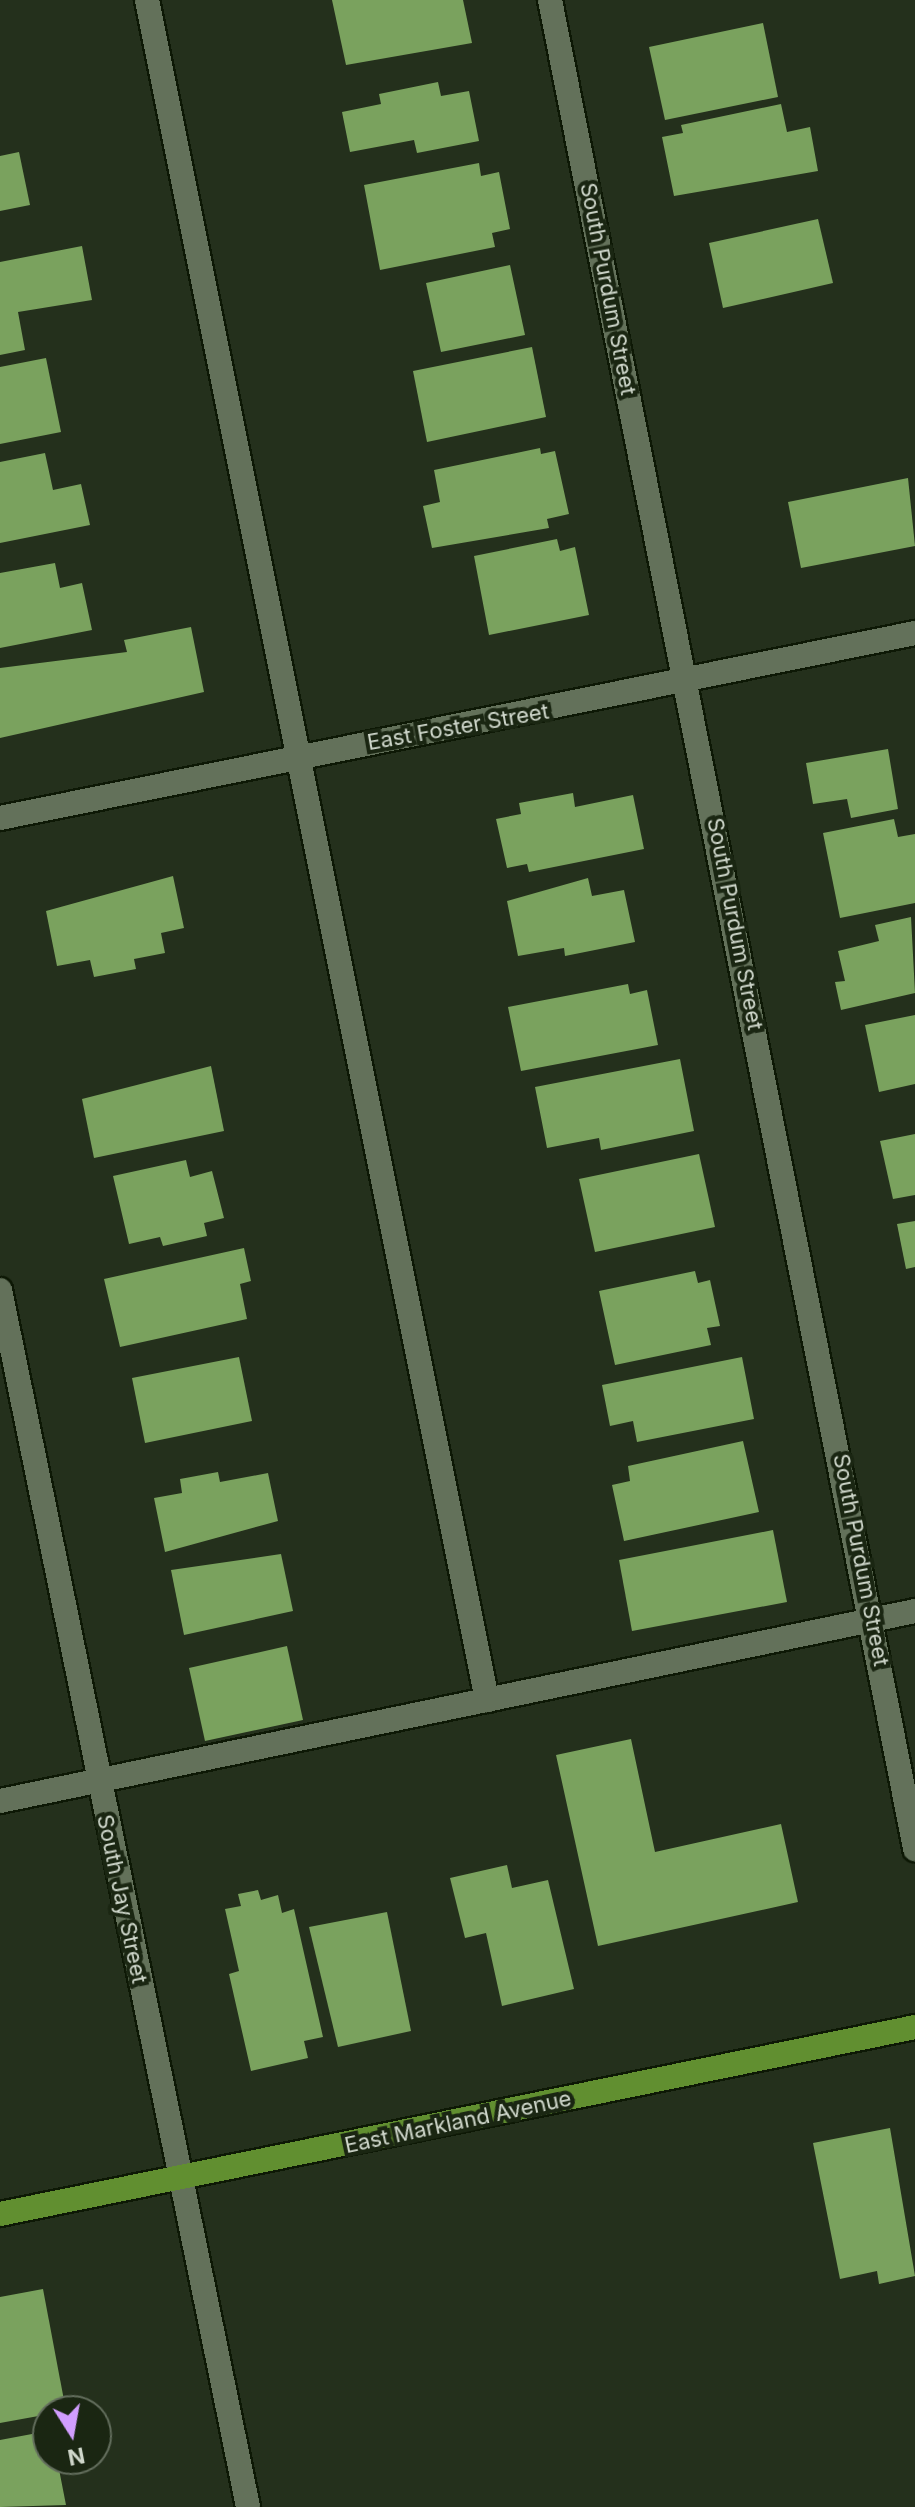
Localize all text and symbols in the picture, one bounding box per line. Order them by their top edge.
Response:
street label: South Purdum Street [574,181,642,397]
street label: East Foster Street [365,698,551,756]
street label: South Purdum Street [701,816,769,1032]
street label: South Purdum Street [827,1452,895,1668]
street label: South Jay Street [91,1812,153,1986]
street label: East Markland Avenue [342,2085,574,2159]
north arrow [32,2395,112,2475]
text: N [65,2442,87,2471]

